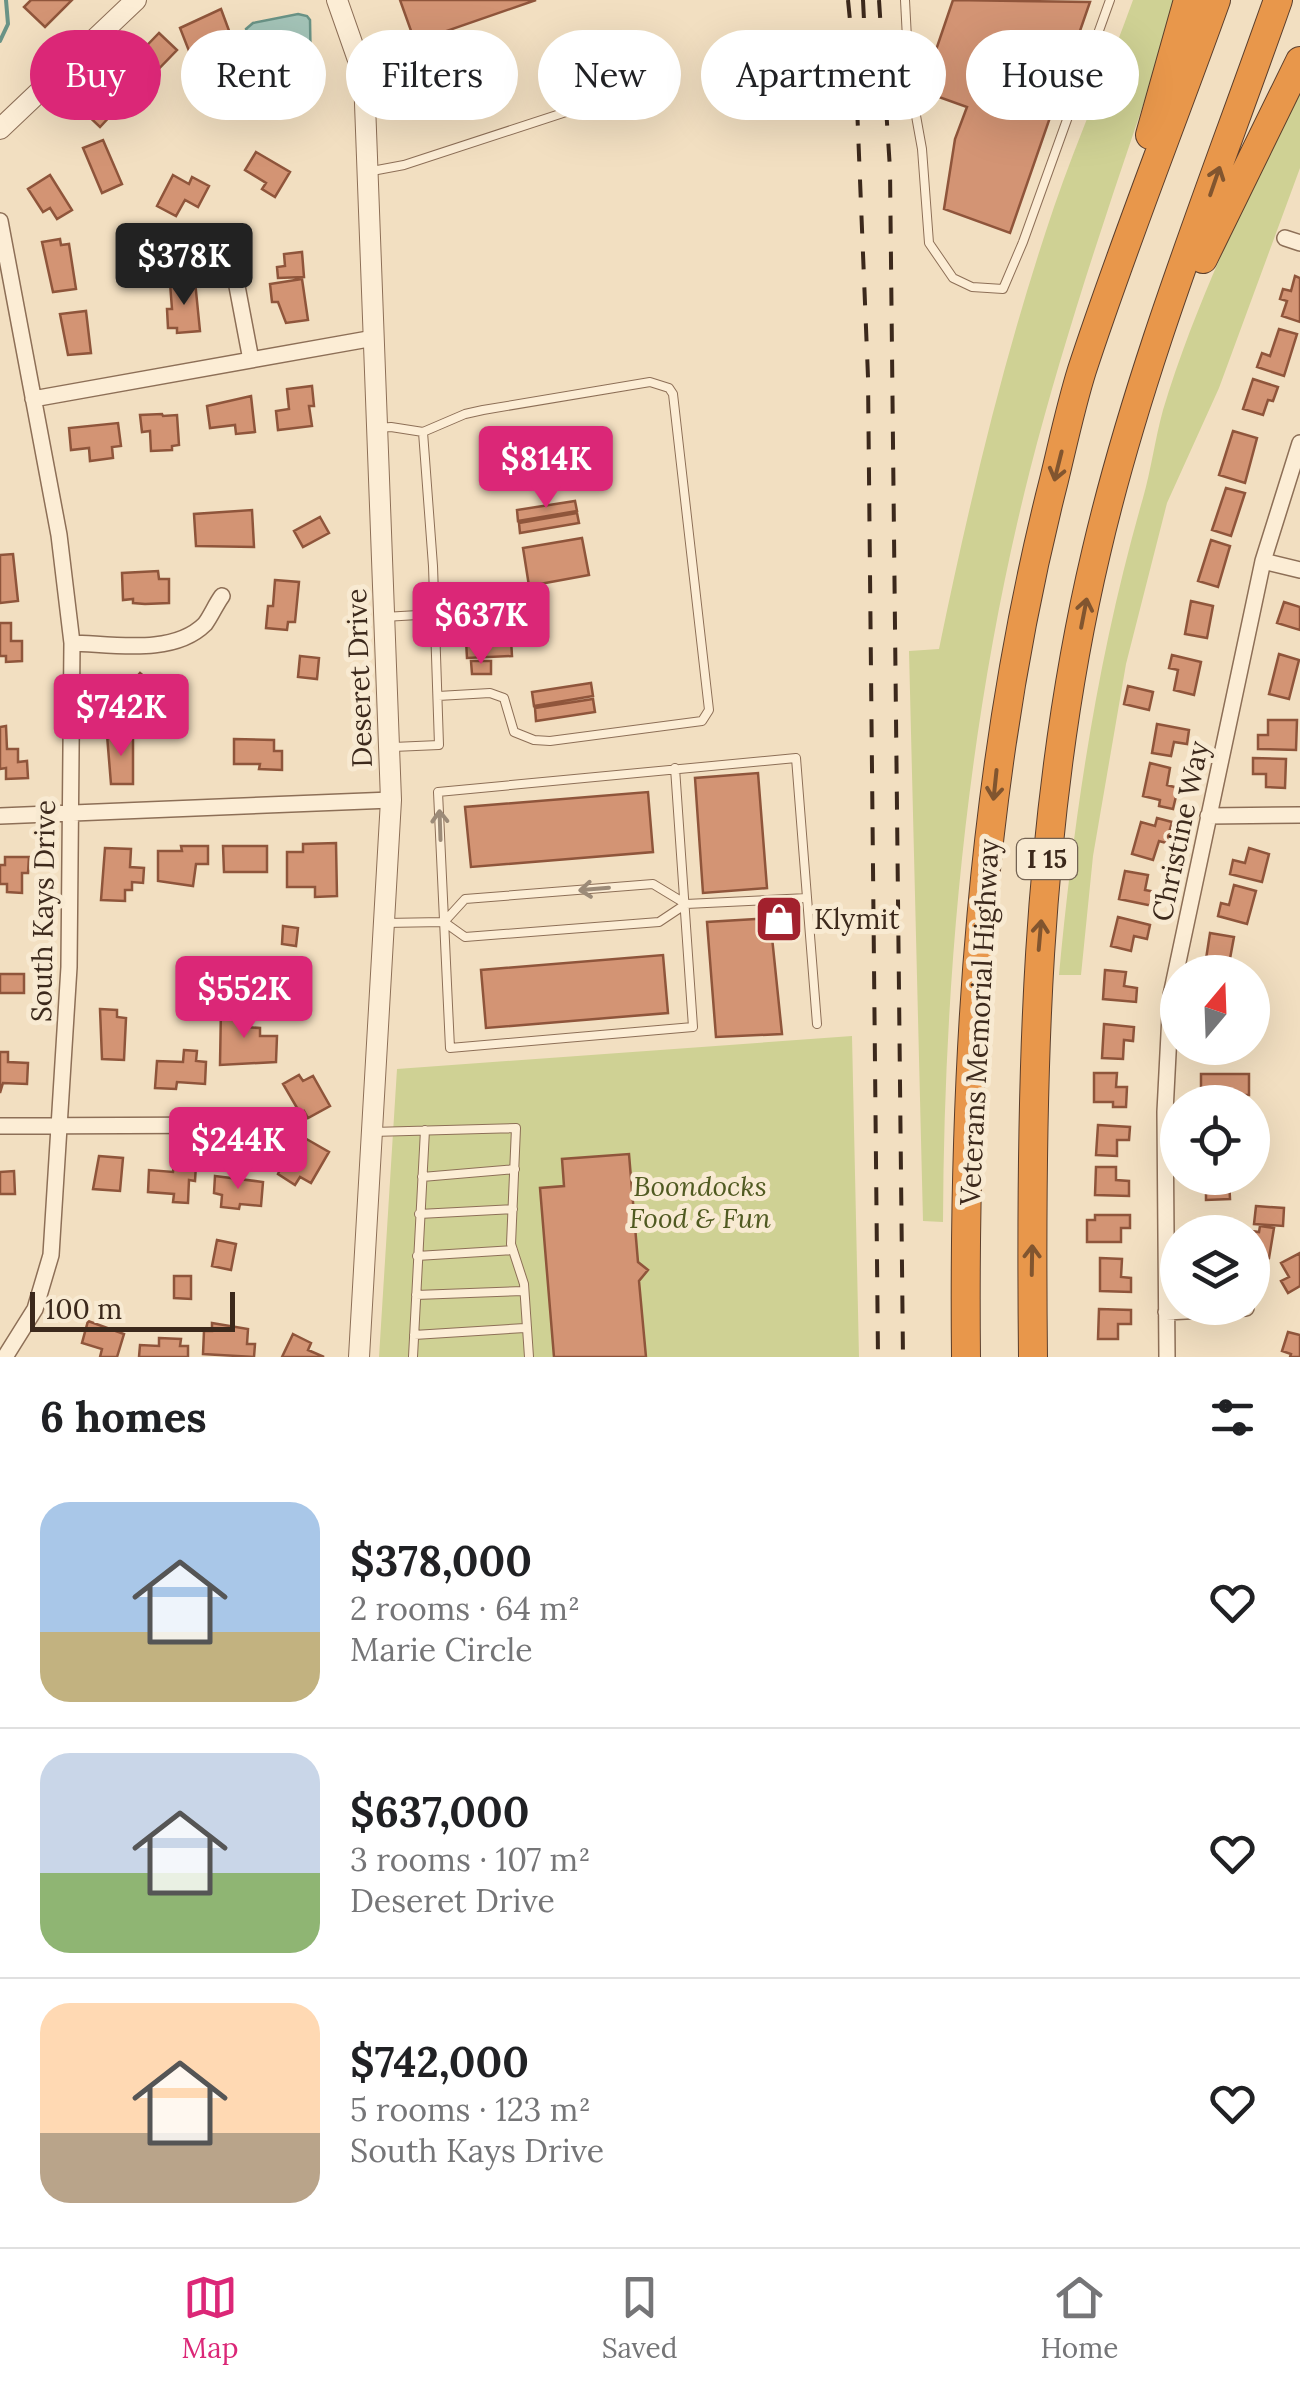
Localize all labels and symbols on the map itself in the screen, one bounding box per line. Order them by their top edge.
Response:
one-way arrow [1207,166,1225,198]
pin: $378K [114,223,254,308]
pin: $814K [476,426,616,511]
one-way arrow [1047,450,1066,481]
pin: $637K [411,582,551,667]
street label: Deseret Drive [338,588,380,768]
one-way arrow [1076,598,1095,630]
pin: $742K [51,674,191,759]
street label: Christine Way [1143,737,1217,924]
one-way arrow [985,768,1004,800]
street label: South Kays Drive [23,800,63,1022]
one-way arrow [430,810,449,842]
street label: Veterans Memorial Highway [951,838,1007,1207]
road number: I 15 [1017,839,1077,879]
one-way arrow [579,879,611,898]
shop icon: Klymit [753,893,805,945]
place label: Klymit [814,901,900,937]
one-way arrow [1030,919,1049,951]
north arrow [1160,955,1270,1065]
pin: $552K [174,956,314,1041]
pin: $244K [168,1107,308,1192]
park label: Boondocks Food & Fun [629,1168,771,1236]
one-way arrow [1022,1244,1042,1276]
scale bar [30,1287,235,1332]

